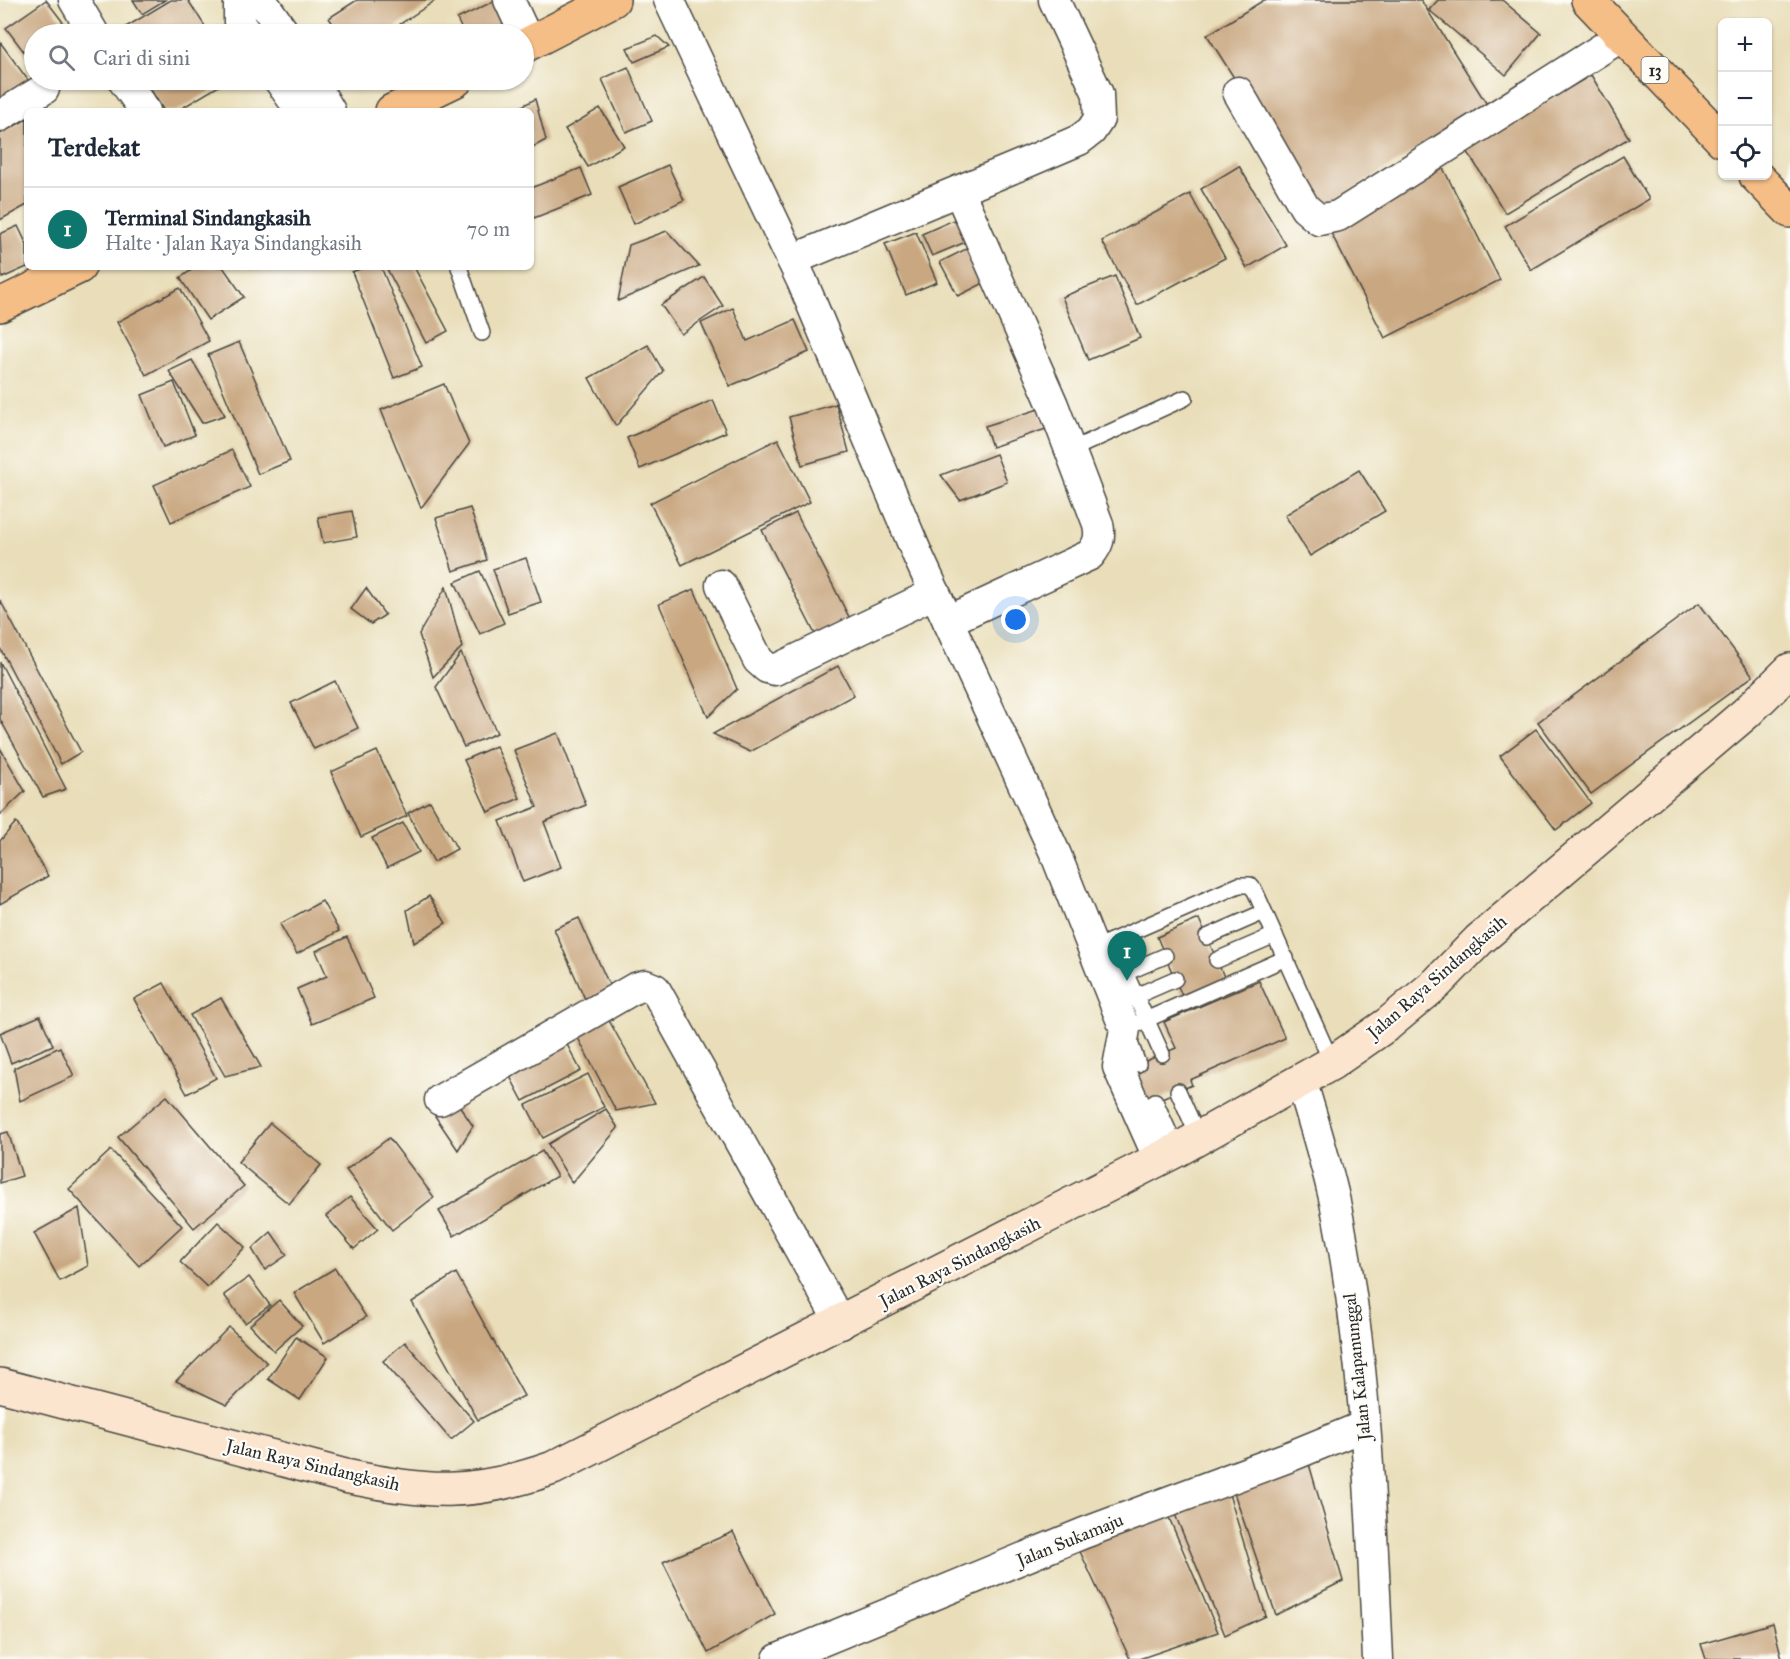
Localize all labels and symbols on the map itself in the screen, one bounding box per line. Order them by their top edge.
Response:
road number: 13 [1642,57,1668,83]
your location [1001,605,1030,634]
street label: Jalan Raya Sindangkasih [1361,910,1512,1046]
pin: 1 [1108,932,1146,981]
street label: Jalan Raya Sindangkasih [874,1212,1045,1314]
street label: Jalan Kalapanunggal [1338,1292,1377,1444]
street label: Jalan Raya Sindangkasih [222,1434,402,1497]
street label: Jalan Sukamaju [1012,1508,1127,1573]

